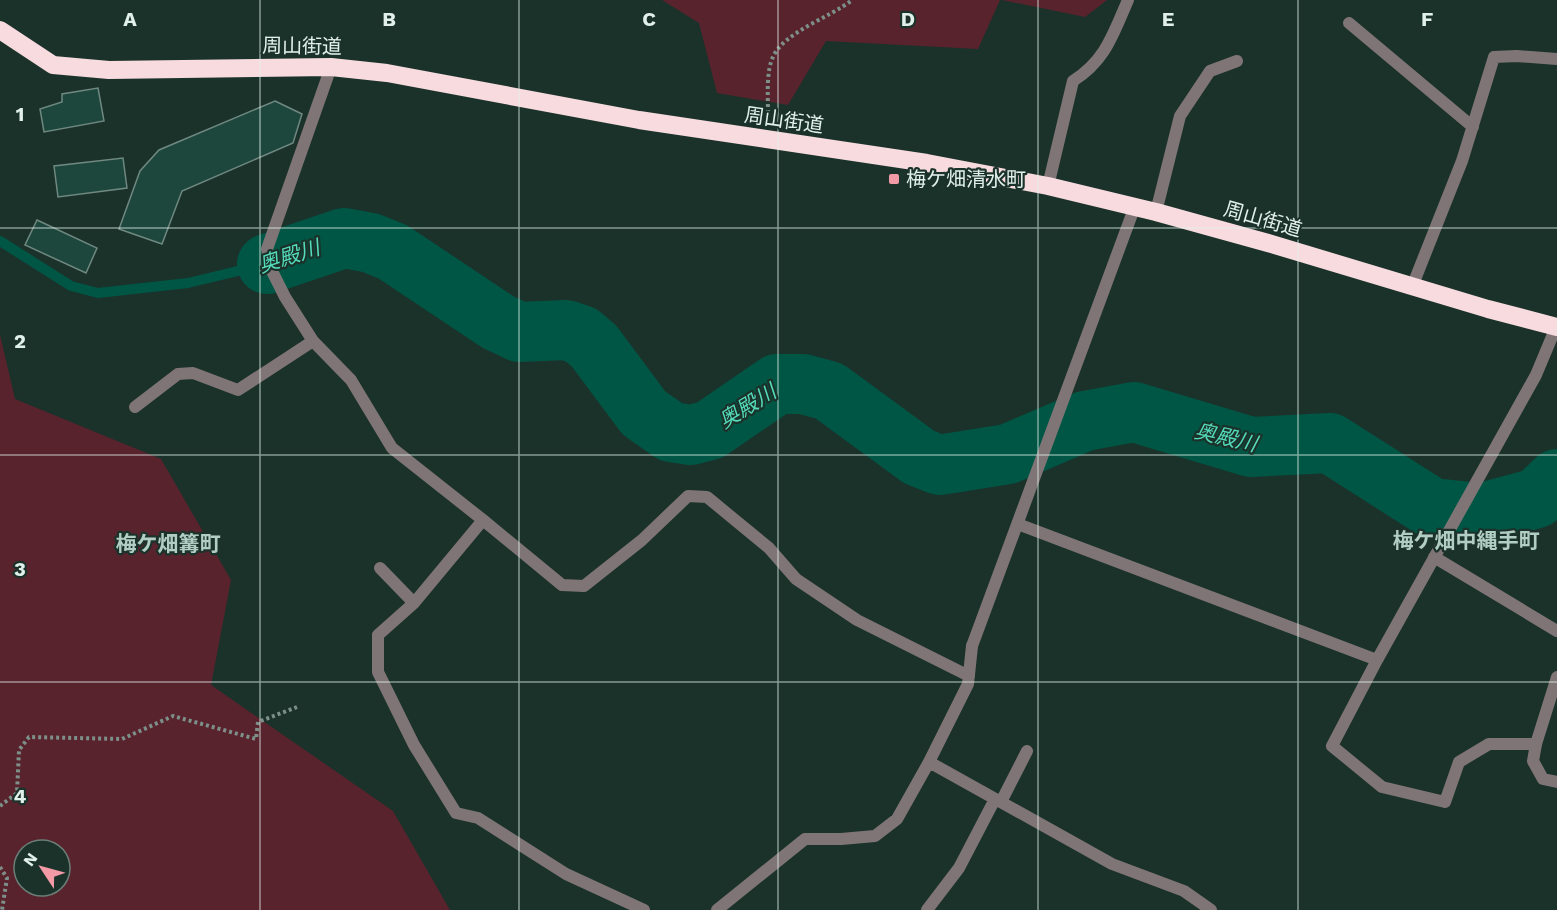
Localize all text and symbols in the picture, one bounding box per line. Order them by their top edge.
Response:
text: A [123,7,137,31]
text: B [382,7,396,31]
text: C [642,7,656,31]
text: D [901,7,915,31]
text: E [1162,7,1174,31]
text: F [1421,7,1433,31]
street label: 周山街道 [262,33,342,59]
text: 1 [16,102,24,126]
street label: 周山街道 [743,103,825,137]
place label: 梅ケ畑清水町 [906,167,1026,191]
marker: 梅ケ畑清水町 [887,172,901,186]
street label: 周山街道 [1221,196,1305,242]
water label: 奥殿川 [255,234,325,278]
text: 2 [14,329,26,353]
water label: 奥殿川 [714,378,782,433]
water label: 奥殿川 [1192,418,1261,457]
district label: 梅ケ畑中縄手町 [1393,528,1540,553]
district label: 梅ケ畑篝町 [116,531,221,556]
text: 3 [14,557,26,581]
text: 4 [14,784,27,808]
north arrow [12,838,72,898]
text: N [19,849,41,870]

